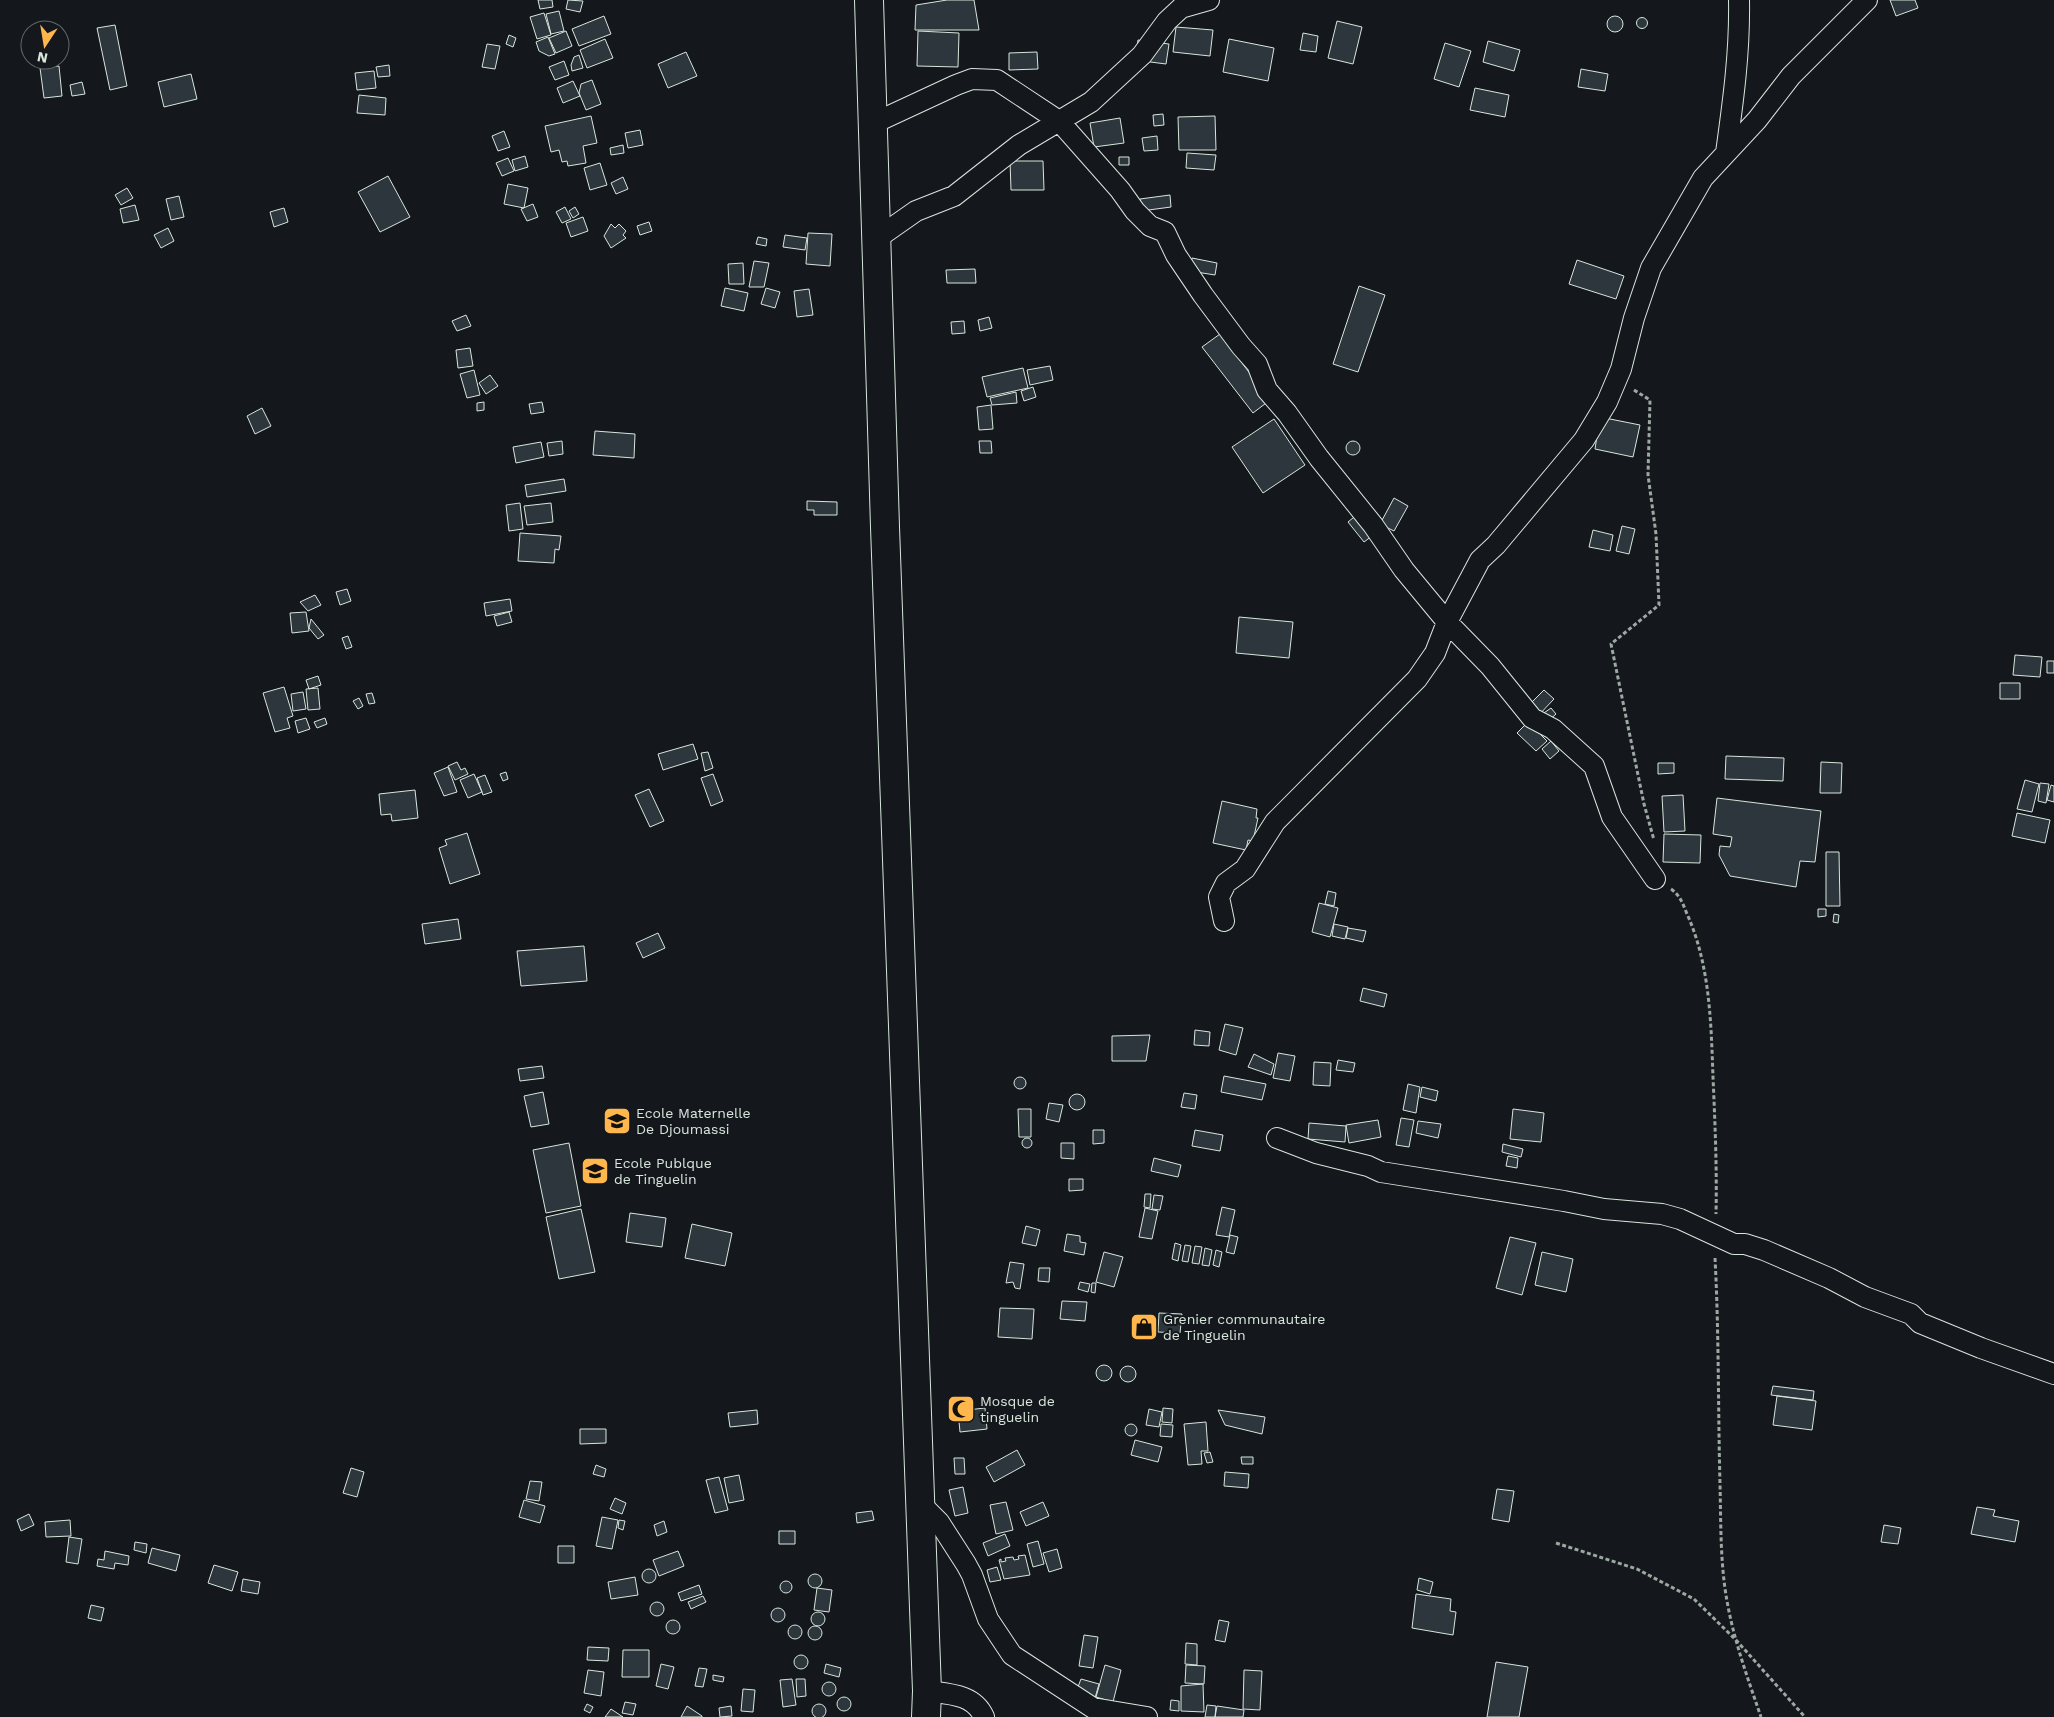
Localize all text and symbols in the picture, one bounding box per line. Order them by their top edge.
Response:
north arrow [20,20,70,70]
text: N [36,49,49,67]
place label: Ecole Maternelle De Djoumassi [636,1105,751,1137]
school or university icon: Ecole Maternelle De Djoumassi [602,1106,632,1136]
place label: Ecole Publque de Tinguelin [614,1155,712,1187]
school or university icon: Ecole Publque de Tinguelin [580,1156,610,1186]
place label: Grenier communautaire de Tinguelin [1163,1311,1325,1343]
shop icon: Grenier communautaire de Tinguelin [1129,1312,1159,1342]
place label: Mosque de tinguelin [980,1393,1055,1425]
mosque icon: Mosque de tinguelin [946,1394,976,1424]

